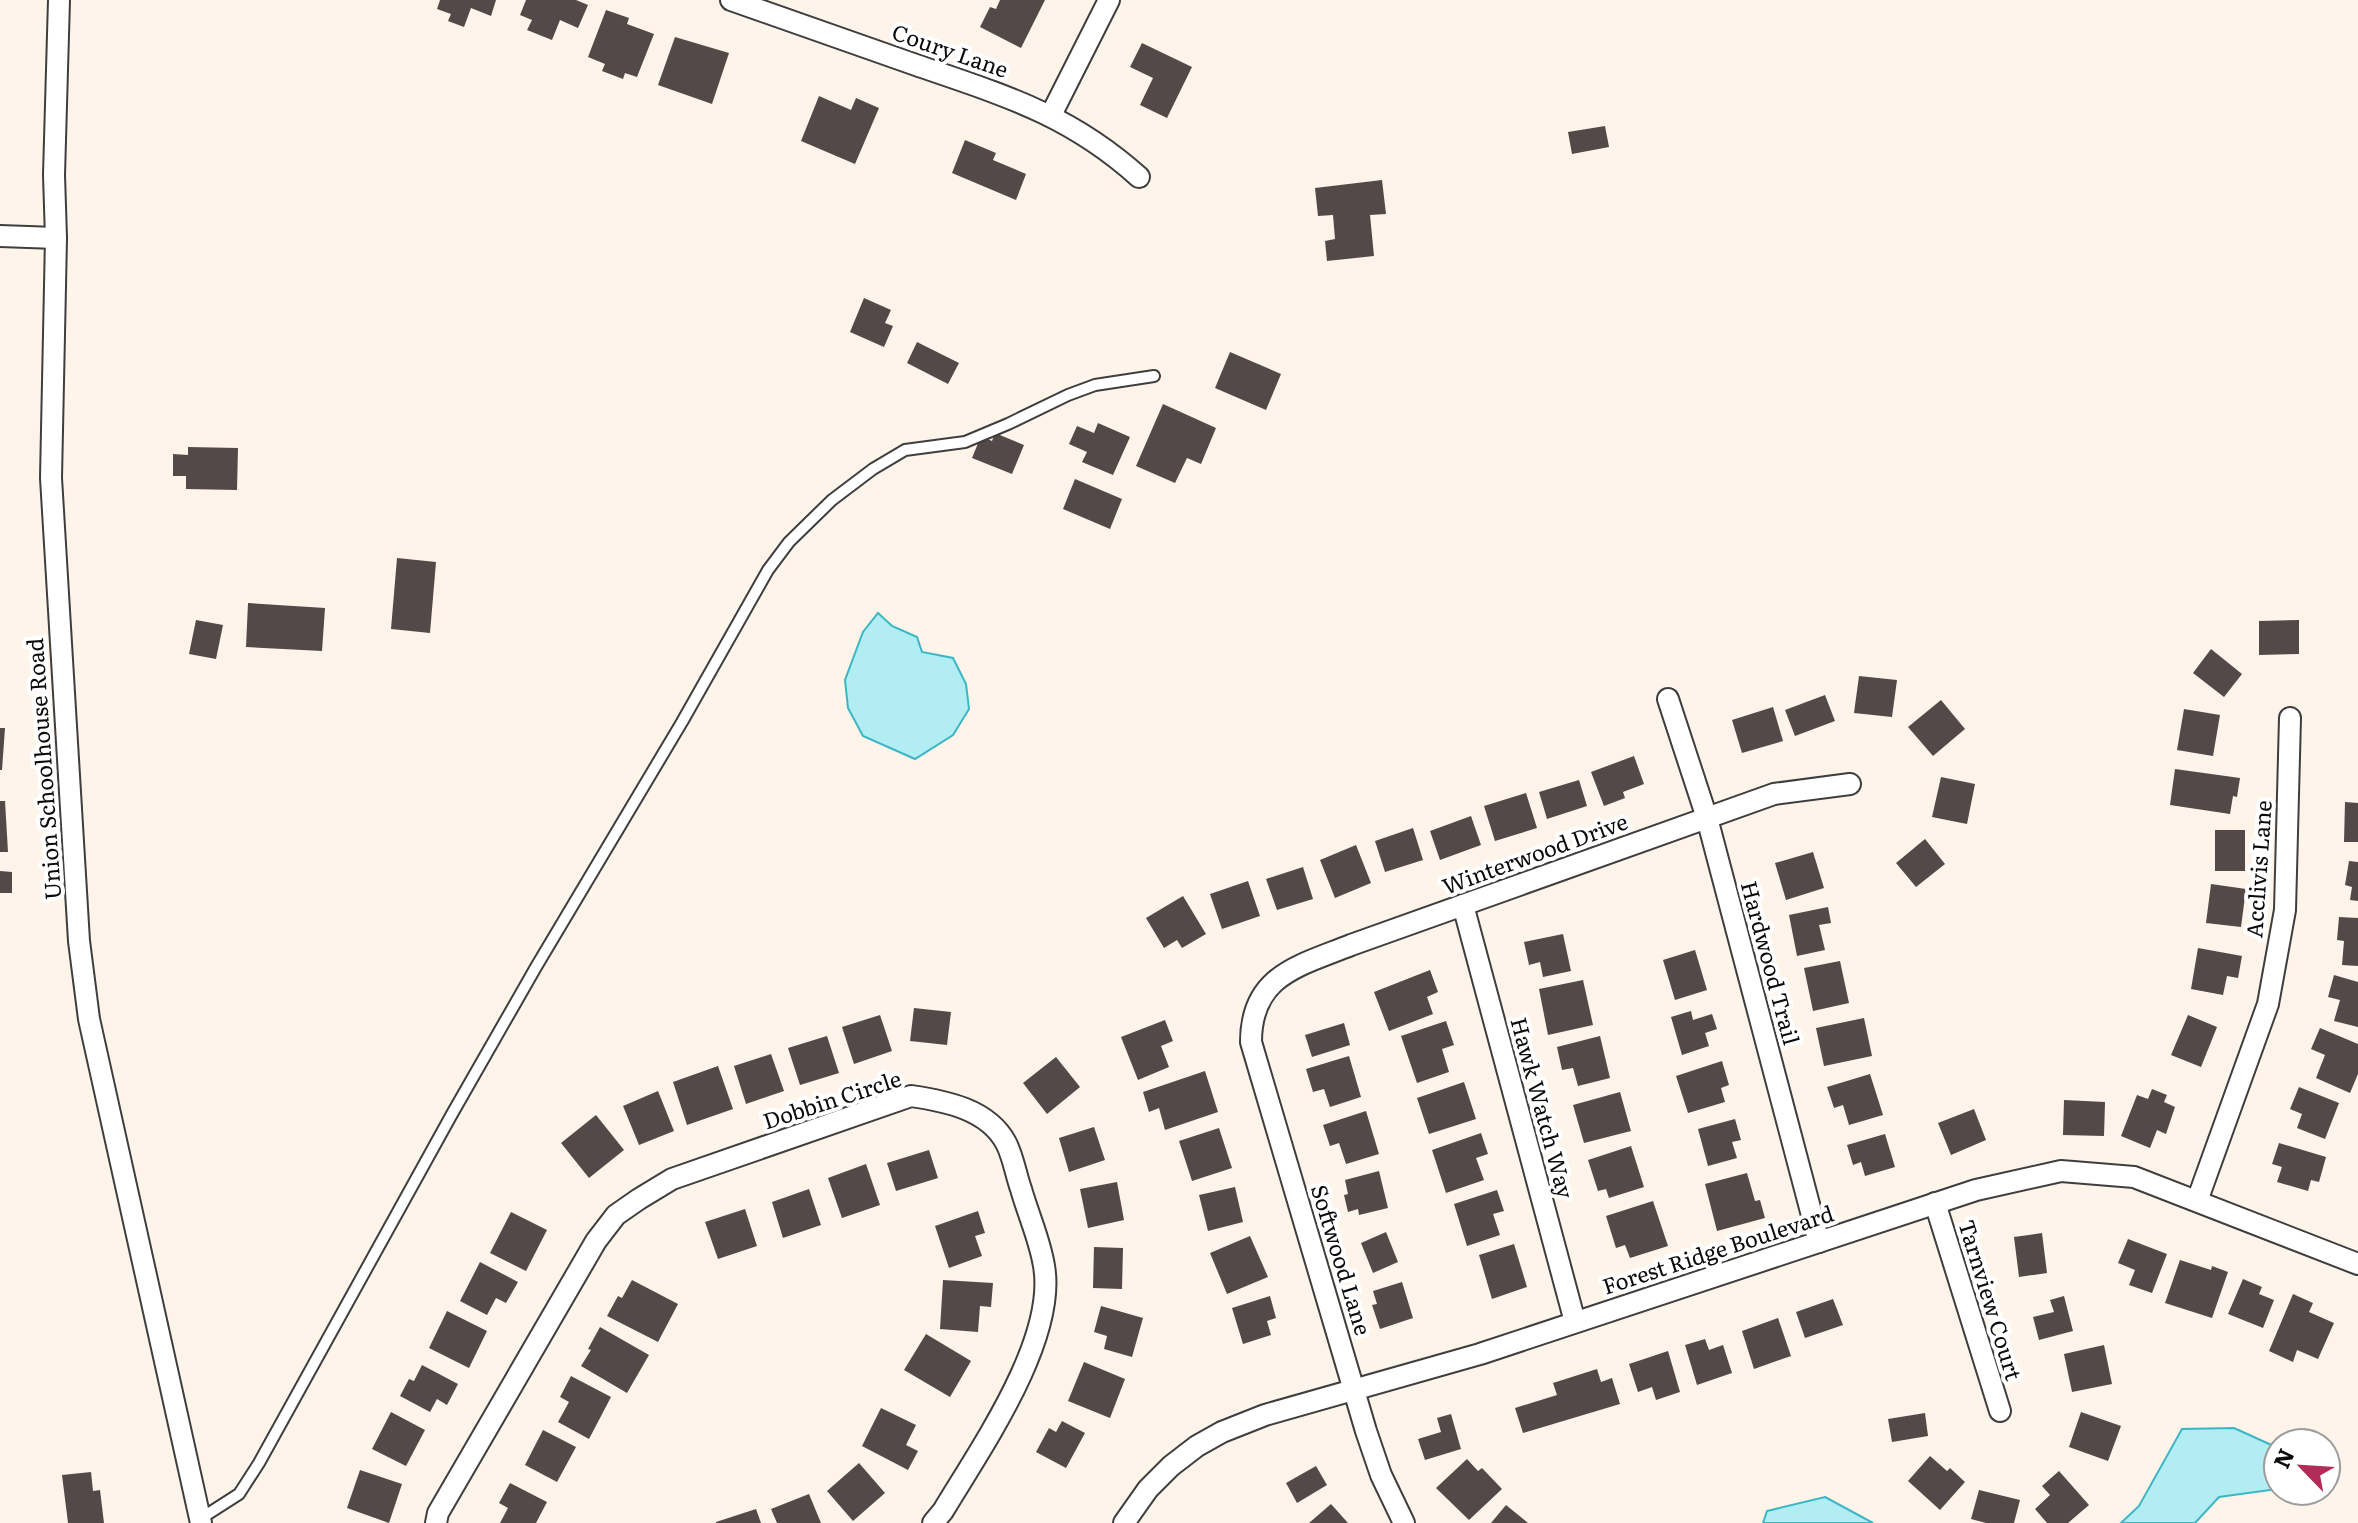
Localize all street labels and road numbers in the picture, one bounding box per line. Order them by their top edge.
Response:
street label: Coury Lane [888,14,1013,85]
street label: Union Schoolhouse Road [17,637,68,901]
street label: Acclivis Lane [2236,799,2279,939]
street label: Winterwood Drive [1437,804,1632,901]
street label: Hardwood Trail [1734,877,1809,1048]
street label: Hawk Watch Way [1503,1013,1584,1202]
street label: Dobbin Circle [758,1061,905,1136]
street label: Softwood Lane [1304,1180,1381,1339]
street label: Forest Ridge Boulevard [1598,1196,1837,1302]
street label: Tarnview Court [1951,1215,2032,1384]

